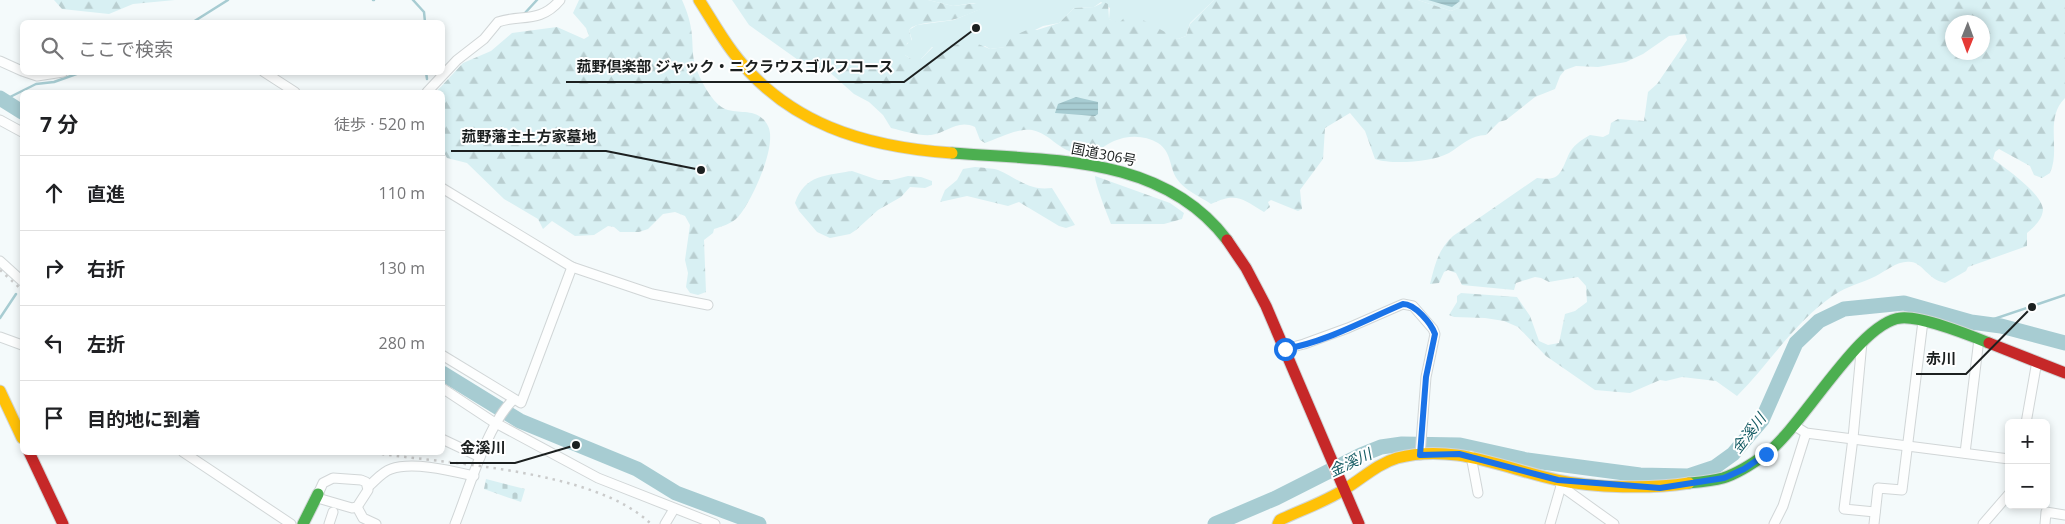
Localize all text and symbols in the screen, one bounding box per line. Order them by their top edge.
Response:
north arrow [1945,15,1990,60]
search box [20,20,445,75]
icon: search [38,34,66,62]
text: ここで検索 [78,36,173,62]
callout: 菰野倶楽部 ジャック・ニクラウスゴルフコース [566,52,904,82]
text: 菰野倶楽部 ジャック・ニクラウスゴルフコース [576,56,894,76]
text: 7 分 [40,110,78,138]
text: 徒歩 · 520 m [334,113,425,135]
callout: 菰野藩主土方家墓地 [451,121,606,151]
text: 菰野藩主土方家墓地 [461,126,597,146]
street label: 国道306号 [1070,138,1138,170]
icon: ahead [40,179,68,207]
text: 直進 [87,181,125,207]
text: 110 m [379,182,425,204]
icon: right [40,254,68,282]
text: 右折 [87,256,125,282]
text: 130 m [379,257,425,279]
icon: left [40,329,68,357]
text: 左折 [87,331,125,357]
text: 280 m [379,332,425,354]
route start [1274,338,1297,361]
callout: 赤川 [1916,344,1966,374]
text: 赤川 [1926,348,1956,368]
icon: arrive [40,404,68,432]
text: 目的地に到着 [87,406,201,432]
water label: 金溪川 [1726,408,1771,457]
map controls [2005,419,2050,509]
button: + [2005,419,2050,464]
callout: 金溪川 [450,433,515,463]
text: 金溪川 [460,437,506,457]
water label: 金溪川 [1325,443,1376,481]
route end [1755,443,1778,466]
button: − [2005,464,2050,509]

